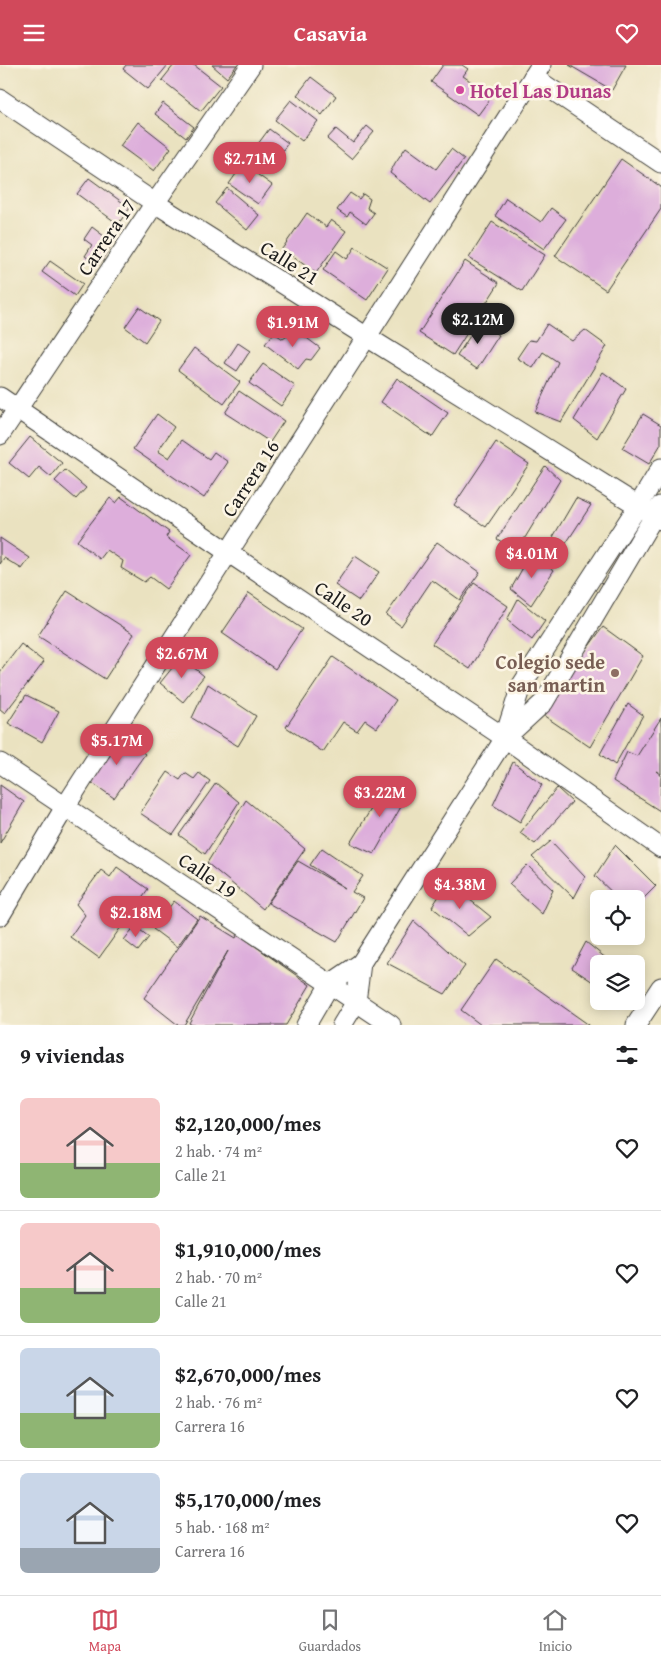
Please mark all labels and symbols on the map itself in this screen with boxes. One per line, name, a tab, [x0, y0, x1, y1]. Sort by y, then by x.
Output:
place label: Hotel Las Dunas	[470, 76, 611, 105]
marker: Hotel Las Dunas	[454, 84, 466, 96]
pin: $2.71M	[209, 141, 291, 184]
street label: Carrera 17	[70, 193, 142, 281]
street label: Calle 21	[255, 233, 325, 291]
pin: $2.12M	[437, 303, 519, 345]
pin: $1.91M	[252, 305, 334, 348]
street label: Carrera 16	[214, 434, 286, 522]
pin: $4.01M	[491, 537, 573, 579]
street label: Calle 20	[309, 573, 379, 633]
pin: $2.67M	[141, 637, 223, 679]
place label: Colegio sede san martin	[496, 647, 605, 699]
marker: Colegio sede san martin	[609, 667, 621, 679]
pin: $5.17M	[76, 723, 158, 766]
pin: $3.22M	[339, 775, 421, 818]
street label: Calle 19	[173, 845, 243, 905]
pin: $4.38M	[419, 867, 501, 910]
pin: $2.18M	[95, 895, 177, 938]

